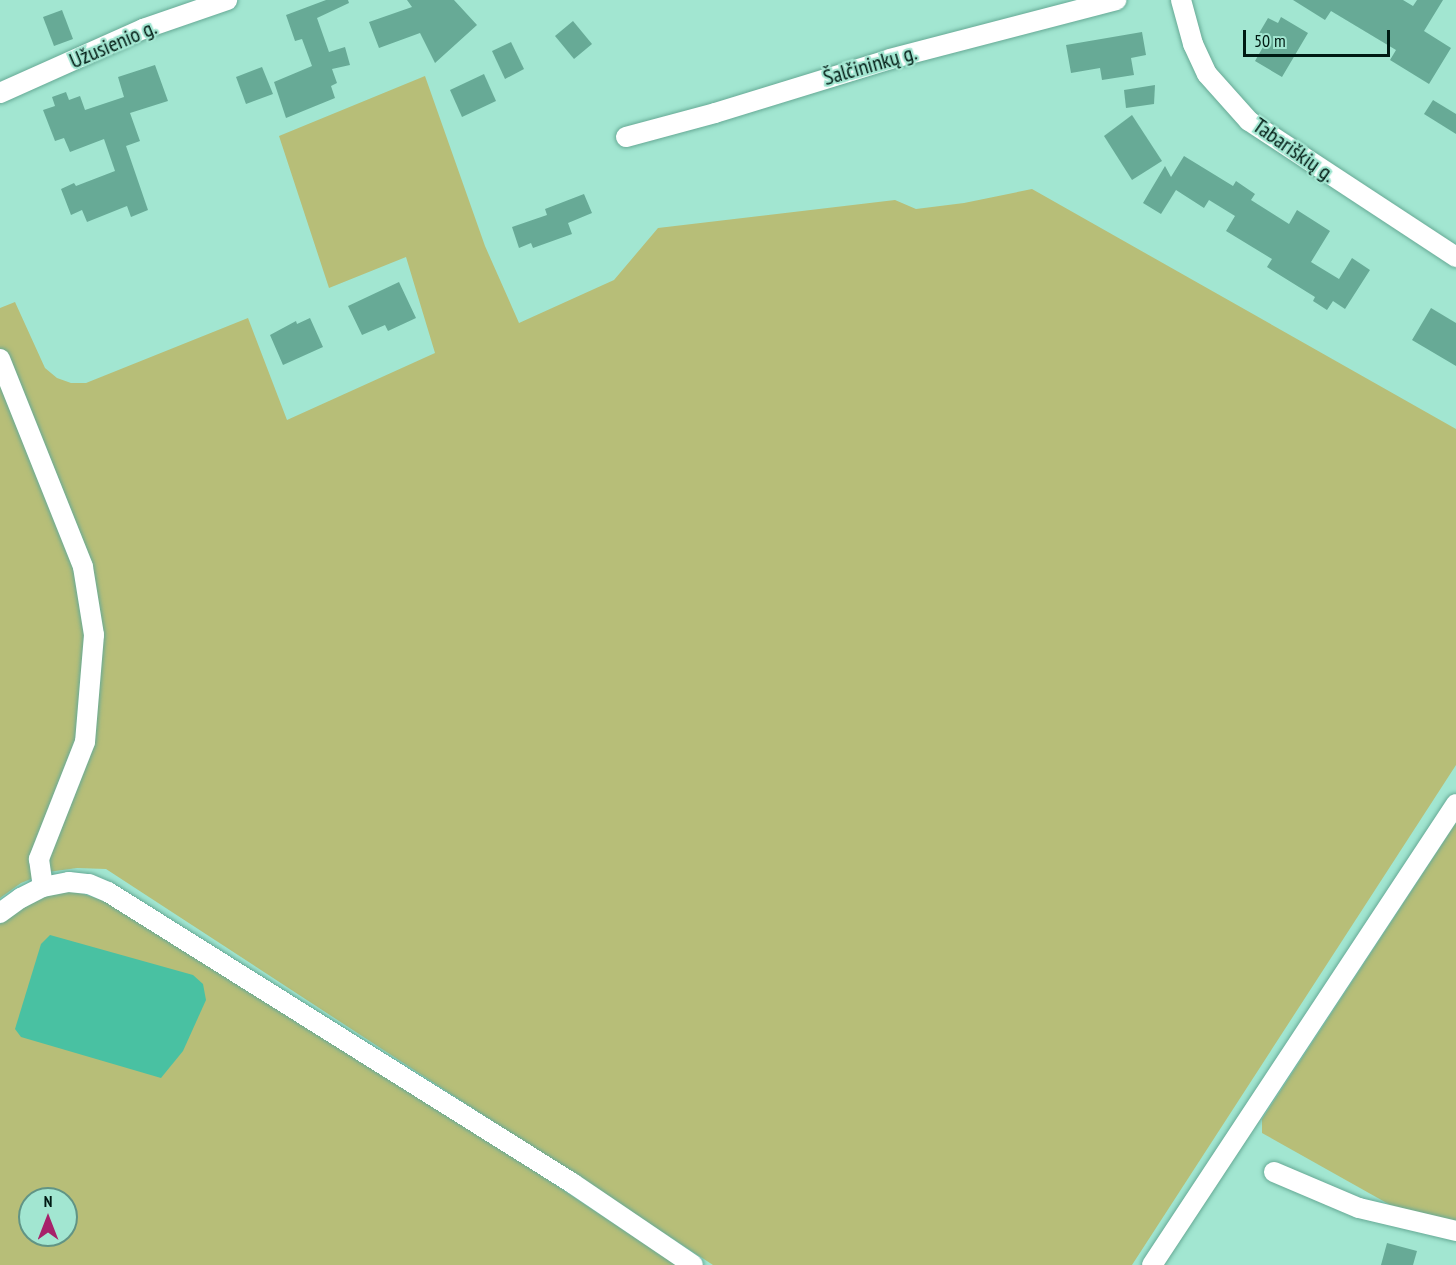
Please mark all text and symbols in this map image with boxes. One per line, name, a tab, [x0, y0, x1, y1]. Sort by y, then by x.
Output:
street label: Užusienio g.	[65, 14, 161, 74]
scale bar	[1246, 18, 1393, 56]
text: 50 m	[1254, 29, 1286, 52]
street label: Šalčininkų g.	[820, 39, 920, 91]
street label: Tabariškių g.	[1248, 112, 1340, 188]
north arrow	[18, 1187, 78, 1247]
text: N	[44, 1191, 52, 1211]

